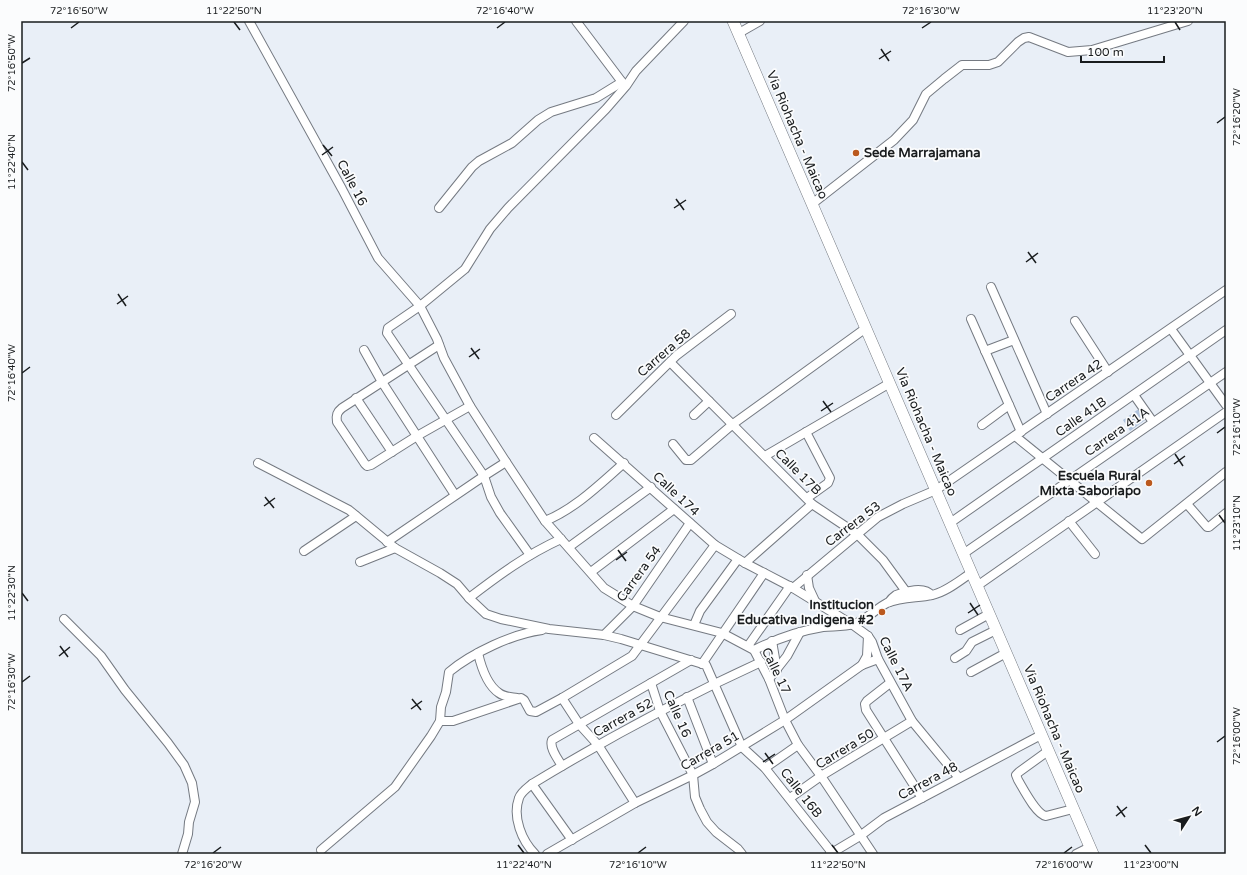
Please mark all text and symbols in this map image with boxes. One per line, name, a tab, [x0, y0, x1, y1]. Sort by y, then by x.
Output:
text: 72°16'50"W	[50, 5, 108, 17]
text: 11°22'50"N	[206, 5, 262, 17]
text: 72°16'40"W	[476, 5, 534, 17]
text: 72°16'30"W	[902, 5, 960, 17]
text: 11°23'20"N	[1147, 5, 1203, 17]
text: 72°16'50"W	[6, 34, 18, 92]
scale bar	[1081, 38, 1164, 64]
text: 100 m	[1087, 45, 1124, 59]
street label: Vía Riohacha - Maicao	[763, 68, 831, 202]
text: 72°16'20"W	[1231, 88, 1243, 146]
text: 11°22'40"N	[6, 134, 18, 190]
place label: Sede Marrajamana	[864, 145, 981, 161]
marker: Sede Marrajamana	[851, 148, 861, 158]
street label: Calle 16	[333, 157, 371, 209]
street label: Carrera 58	[634, 325, 694, 381]
text: 72°16'40"W	[6, 344, 18, 402]
street label: Carrera 42	[1042, 356, 1106, 406]
street label: Vía Riohacha - Maicao	[892, 365, 960, 499]
street label: Calle 41B	[1052, 394, 1110, 440]
text: 72°16'10"W	[1231, 398, 1243, 456]
street label: Carrera 41A	[1082, 404, 1153, 460]
street label: Calle 17B	[772, 446, 824, 498]
street label: Calle 174	[649, 468, 703, 520]
place label: Escuela Rural Mixta Saboriapo	[1040, 468, 1141, 499]
marker: Escuela Rural Mixta Saboriapo	[1144, 478, 1154, 488]
text: 11°23'10"N	[1231, 495, 1243, 551]
street label: Carrera 53	[822, 498, 884, 550]
street label: Carrera 54	[613, 543, 665, 605]
text: 11°22'30"N	[6, 565, 18, 621]
place label: Institucion Educativa Indigena #2	[737, 597, 874, 628]
marker: Institucion Educativa Indigena #2	[877, 607, 887, 617]
street label: Calle 17A	[875, 634, 917, 694]
street label: Calle 17	[758, 645, 794, 697]
text: 72°16'30"W	[6, 653, 18, 711]
street label: Vía Riohacha - Maicao	[1020, 662, 1088, 796]
street label: Calle 16	[660, 688, 694, 740]
street label: Carrera 52	[590, 695, 656, 741]
text: 72°16'00"W	[1231, 707, 1243, 765]
street label: Carrera 50	[813, 725, 877, 773]
street label: Carrera 51	[678, 728, 742, 774]
street label: Carrera 48	[895, 759, 961, 803]
street label: Calle 16B	[777, 765, 825, 821]
north arrow	[1169, 797, 1209, 837]
text: N	[1189, 804, 1205, 819]
text: 72°16'20"W	[184, 859, 242, 871]
text: 11°22'40"N	[496, 859, 552, 871]
text: 72°16'10"W	[609, 859, 667, 871]
text: 11°22'50"N	[810, 859, 866, 871]
text: 72°16'00"W	[1035, 859, 1093, 871]
text: 11°23'00"N	[1123, 859, 1179, 871]

